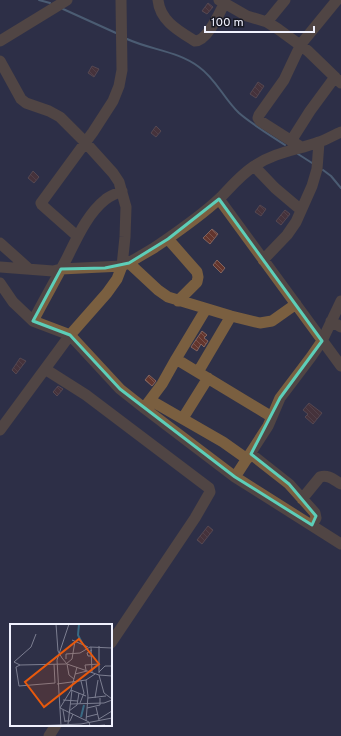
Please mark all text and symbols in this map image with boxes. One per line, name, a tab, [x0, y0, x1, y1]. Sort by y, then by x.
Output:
scale bar	[205, 8, 314, 34]
text: 100 m	[211, 15, 244, 31]
inset map	[10, 624, 112, 726]

